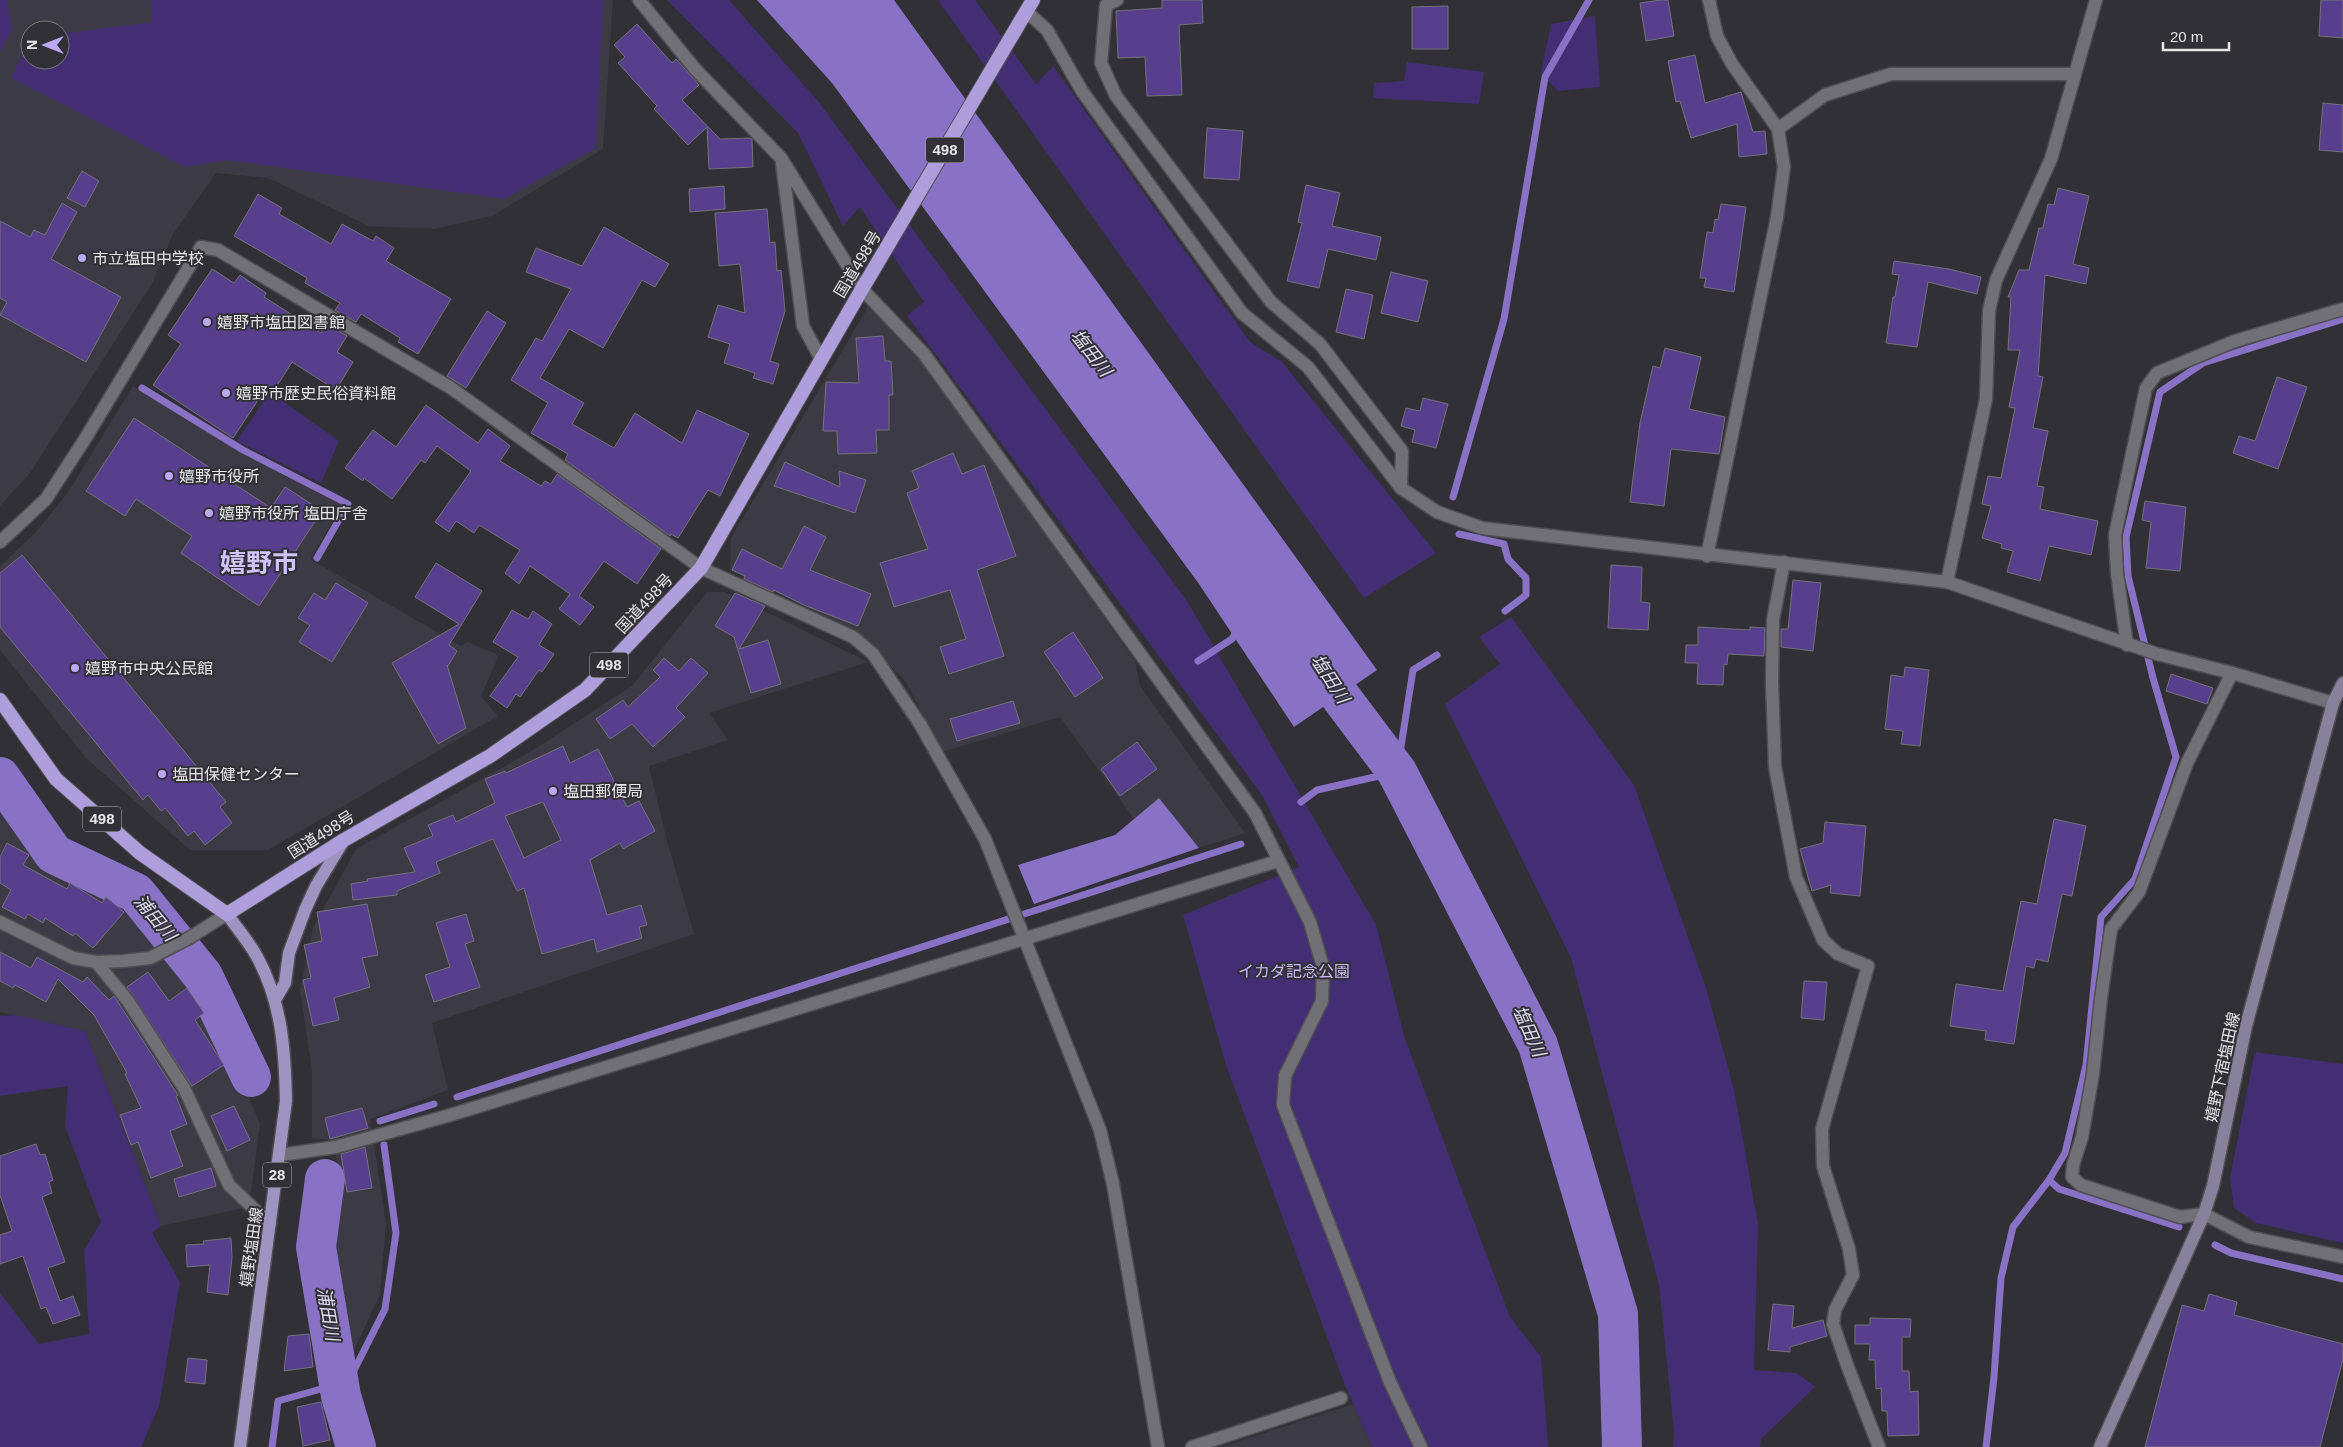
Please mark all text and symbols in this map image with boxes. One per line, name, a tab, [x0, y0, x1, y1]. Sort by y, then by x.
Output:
north arrow	[20, 20, 70, 70]
scale bar	[2163, 20, 2229, 52]
text: 20 m	[2170, 28, 2203, 45]
text: N	[24, 40, 40, 50]
road number: 498	[926, 138, 964, 162]
street label: 国道498号	[831, 228, 884, 301]
place label: 市立塩田中学校	[92, 250, 204, 267]
marker: 市立塩田中学校	[76, 252, 88, 264]
place label: 嬉野市塩田図書館	[217, 314, 345, 331]
marker: 嬉野市塩田図書館	[201, 316, 213, 328]
water label: 塩田川	[1066, 326, 1117, 382]
place label: 嬉野市歴史民俗資料館	[236, 385, 396, 402]
marker: 嬉野市歴史民俗資料館	[220, 387, 232, 399]
place label: 嬉野市役所	[179, 468, 259, 485]
marker: 嬉野市役所	[163, 470, 175, 482]
place label: 嬉野市役所 塩田庁舎	[219, 505, 367, 522]
marker: 嬉野市役所 塩田庁舎	[203, 507, 215, 519]
district label: 嬉野市	[220, 548, 298, 578]
street label: 国道498号	[613, 570, 676, 636]
water label: 塩田川	[1307, 651, 1354, 709]
road number: 498	[590, 652, 628, 678]
place label: 嬉野市中央公民館	[85, 660, 213, 677]
marker: 嬉野市中央公民館	[69, 662, 81, 674]
place label: 塩田保健センター	[172, 766, 300, 783]
marker: 塩田保健センター	[156, 768, 168, 780]
place label: 塩田郵便局	[563, 783, 643, 800]
marker: 塩田郵便局	[547, 785, 559, 797]
road number: 498	[83, 806, 121, 832]
street label: 国道498号	[285, 807, 357, 861]
water label: 浦田川	[130, 891, 181, 947]
park label: イカダ記念公園	[1238, 963, 1350, 980]
water label: 塩田川	[1509, 1002, 1550, 1062]
street label: 嬉野下宿塩田線	[2203, 1011, 2242, 1124]
road number: 28	[263, 1162, 291, 1188]
street label: 嬉野塩田線	[238, 1206, 265, 1288]
water label: 浦田川	[313, 1286, 343, 1344]

